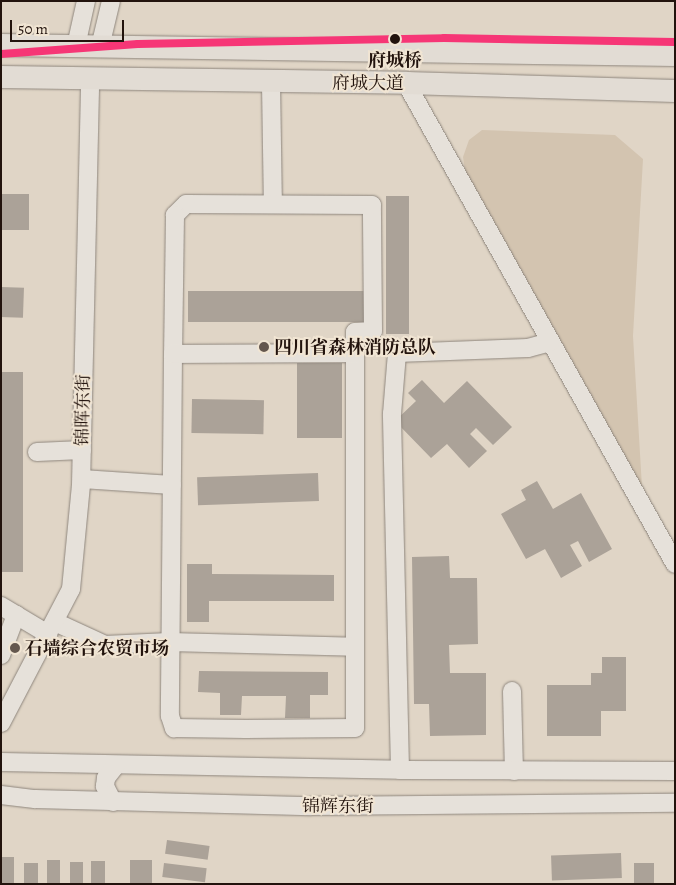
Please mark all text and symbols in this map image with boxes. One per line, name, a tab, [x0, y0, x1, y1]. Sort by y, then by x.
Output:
scale bar	[12, 10, 126, 42]
text: 50 m	[18, 19, 48, 39]
marker: 府城桥	[386, 30, 404, 48]
place label: 府城桥	[368, 49, 422, 71]
street label: 府城大道	[332, 72, 404, 94]
place label: 四川省森林消防总队	[274, 336, 436, 358]
marker: 四川省森林消防总队	[258, 341, 270, 353]
street label: 锦晖东街	[72, 374, 94, 446]
place label: 石墙综合农贸市场	[25, 637, 169, 659]
marker: 石墙综合农贸市场	[9, 642, 21, 654]
street label: 锦辉东街	[302, 795, 374, 817]

